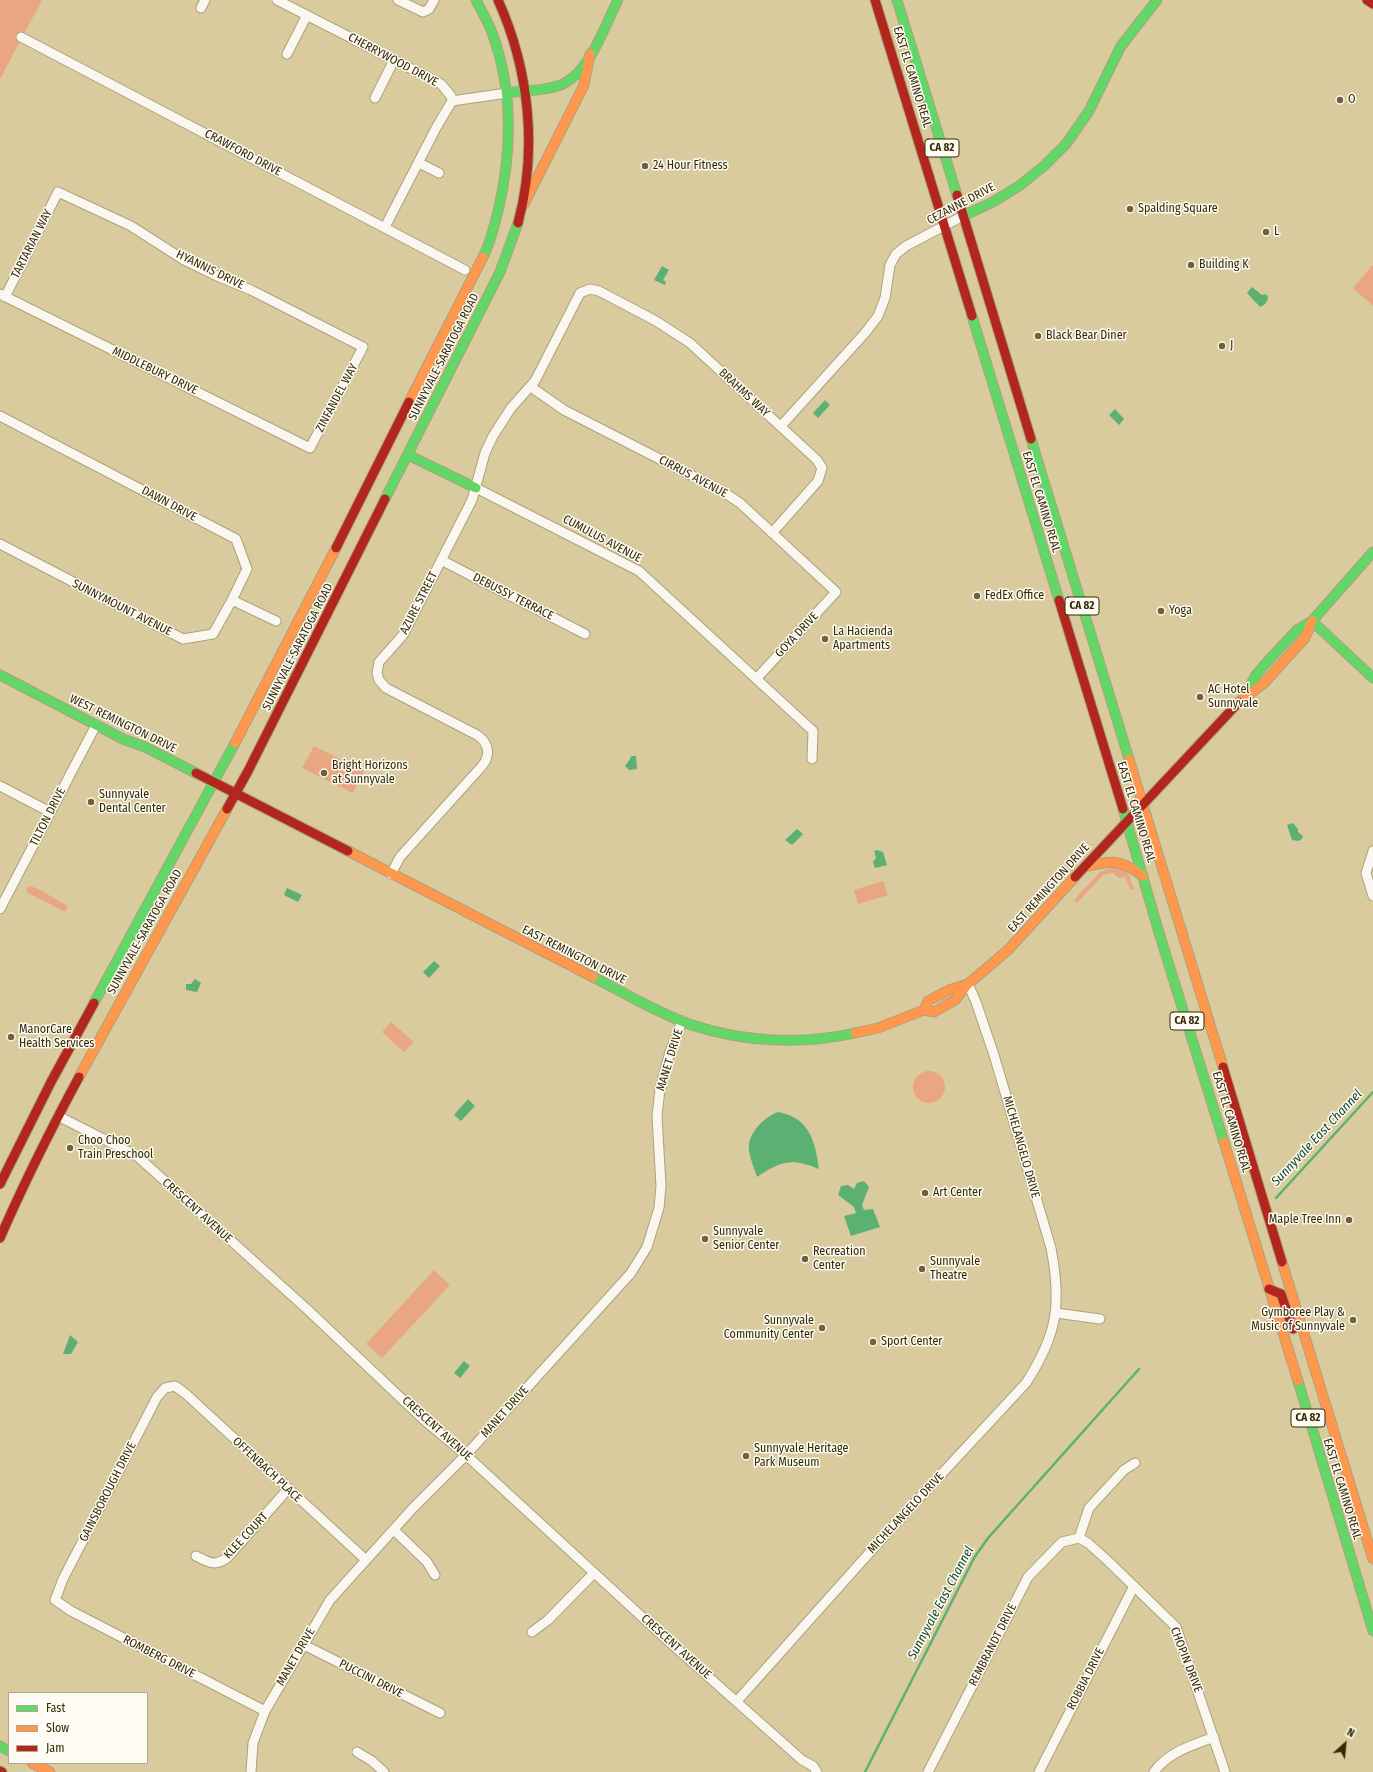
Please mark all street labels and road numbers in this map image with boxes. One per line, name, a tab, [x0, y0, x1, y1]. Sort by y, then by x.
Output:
street label: EAST EL CAMINO REAL	[890, 25, 934, 129]
street label: CHERRYWOOD DRIVE	[345, 30, 441, 90]
street label: CRAWFORD DRIVE	[202, 127, 284, 179]
road number: CA 82	[925, 139, 959, 157]
street label: CEZANNE DRIVE	[924, 180, 998, 228]
street label: TARTARIAN WAY	[8, 207, 56, 281]
street label: HYANNIS DRIVE	[174, 247, 246, 293]
street label: SUNNYVALE-SARATOGA ROAD	[406, 291, 482, 423]
street label: MIDDLEBURY DRIVE	[110, 344, 200, 398]
street label: ZINFANDEL WAY	[313, 361, 361, 435]
street label: BRAHMS WAY	[716, 366, 772, 420]
street label: EAST EL CAMINO REAL	[1019, 450, 1063, 554]
street label: CIRRUS AVENUE	[656, 453, 730, 501]
street label: DAWN DRIVE	[139, 483, 199, 525]
street label: CUMULUS AVENUE	[560, 512, 644, 566]
street label: AZURE STREET	[397, 569, 441, 637]
street label: DEBUSSY TERRACE	[470, 570, 556, 624]
street label: SUNNYMOUNT AVENUE	[70, 577, 174, 639]
street label: SUNNYVALE-SARATOGA ROAD	[260, 581, 336, 713]
road number: CA 82	[1065, 597, 1099, 615]
street label: GOYA DRIVE	[772, 609, 822, 661]
street label: WEST REMINGTON DRIVE	[67, 692, 179, 756]
street label: EAST EL CAMINO REAL	[1114, 760, 1158, 864]
street label: TILTON DRIVE	[27, 785, 69, 849]
street label: EAST REMINGTON DRIVE	[1005, 840, 1093, 936]
street label: SUNNYVALE-SARATOGA ROAD	[105, 867, 185, 997]
street label: EAST REMINGTON DRIVE	[520, 922, 628, 988]
road number: CA 82	[1170, 1012, 1204, 1030]
street label: MANET DRIVE	[654, 1027, 686, 1093]
street label: EAST EL CAMINO REAL	[1209, 1070, 1253, 1174]
street label: MICHELANGELO DRIVE	[1000, 1094, 1042, 1200]
street label: CRESCENT AVENUE	[159, 1176, 235, 1246]
street label: MANET DRIVE	[478, 1383, 532, 1441]
street label: CRESCENT AVENUE	[399, 1394, 475, 1464]
road number: CA 82	[1291, 1409, 1325, 1427]
street label: OFFENBACH PLACE	[229, 1434, 305, 1506]
street label: EAST EL CAMINO REAL	[1320, 1437, 1364, 1541]
street label: GAINSBOROUGH DRIVE	[77, 1440, 139, 1544]
street label: MICHELANGELO DRIVE	[865, 1469, 947, 1557]
street label: KLEE COURT	[221, 1510, 271, 1562]
street label: REMBRANDT DRIVE	[966, 1601, 1020, 1689]
street label: CRESCENT AVENUE	[638, 1612, 714, 1682]
street label: MANET DRIVE	[274, 1625, 318, 1689]
street label: CHOPIN DRIVE	[1167, 1625, 1205, 1695]
street label: ROMBERG DRIVE	[120, 1633, 198, 1681]
street label: ROBBIA DRIVE	[1064, 1646, 1108, 1712]
street label: PUCCINI DRIVE	[337, 1657, 405, 1701]

